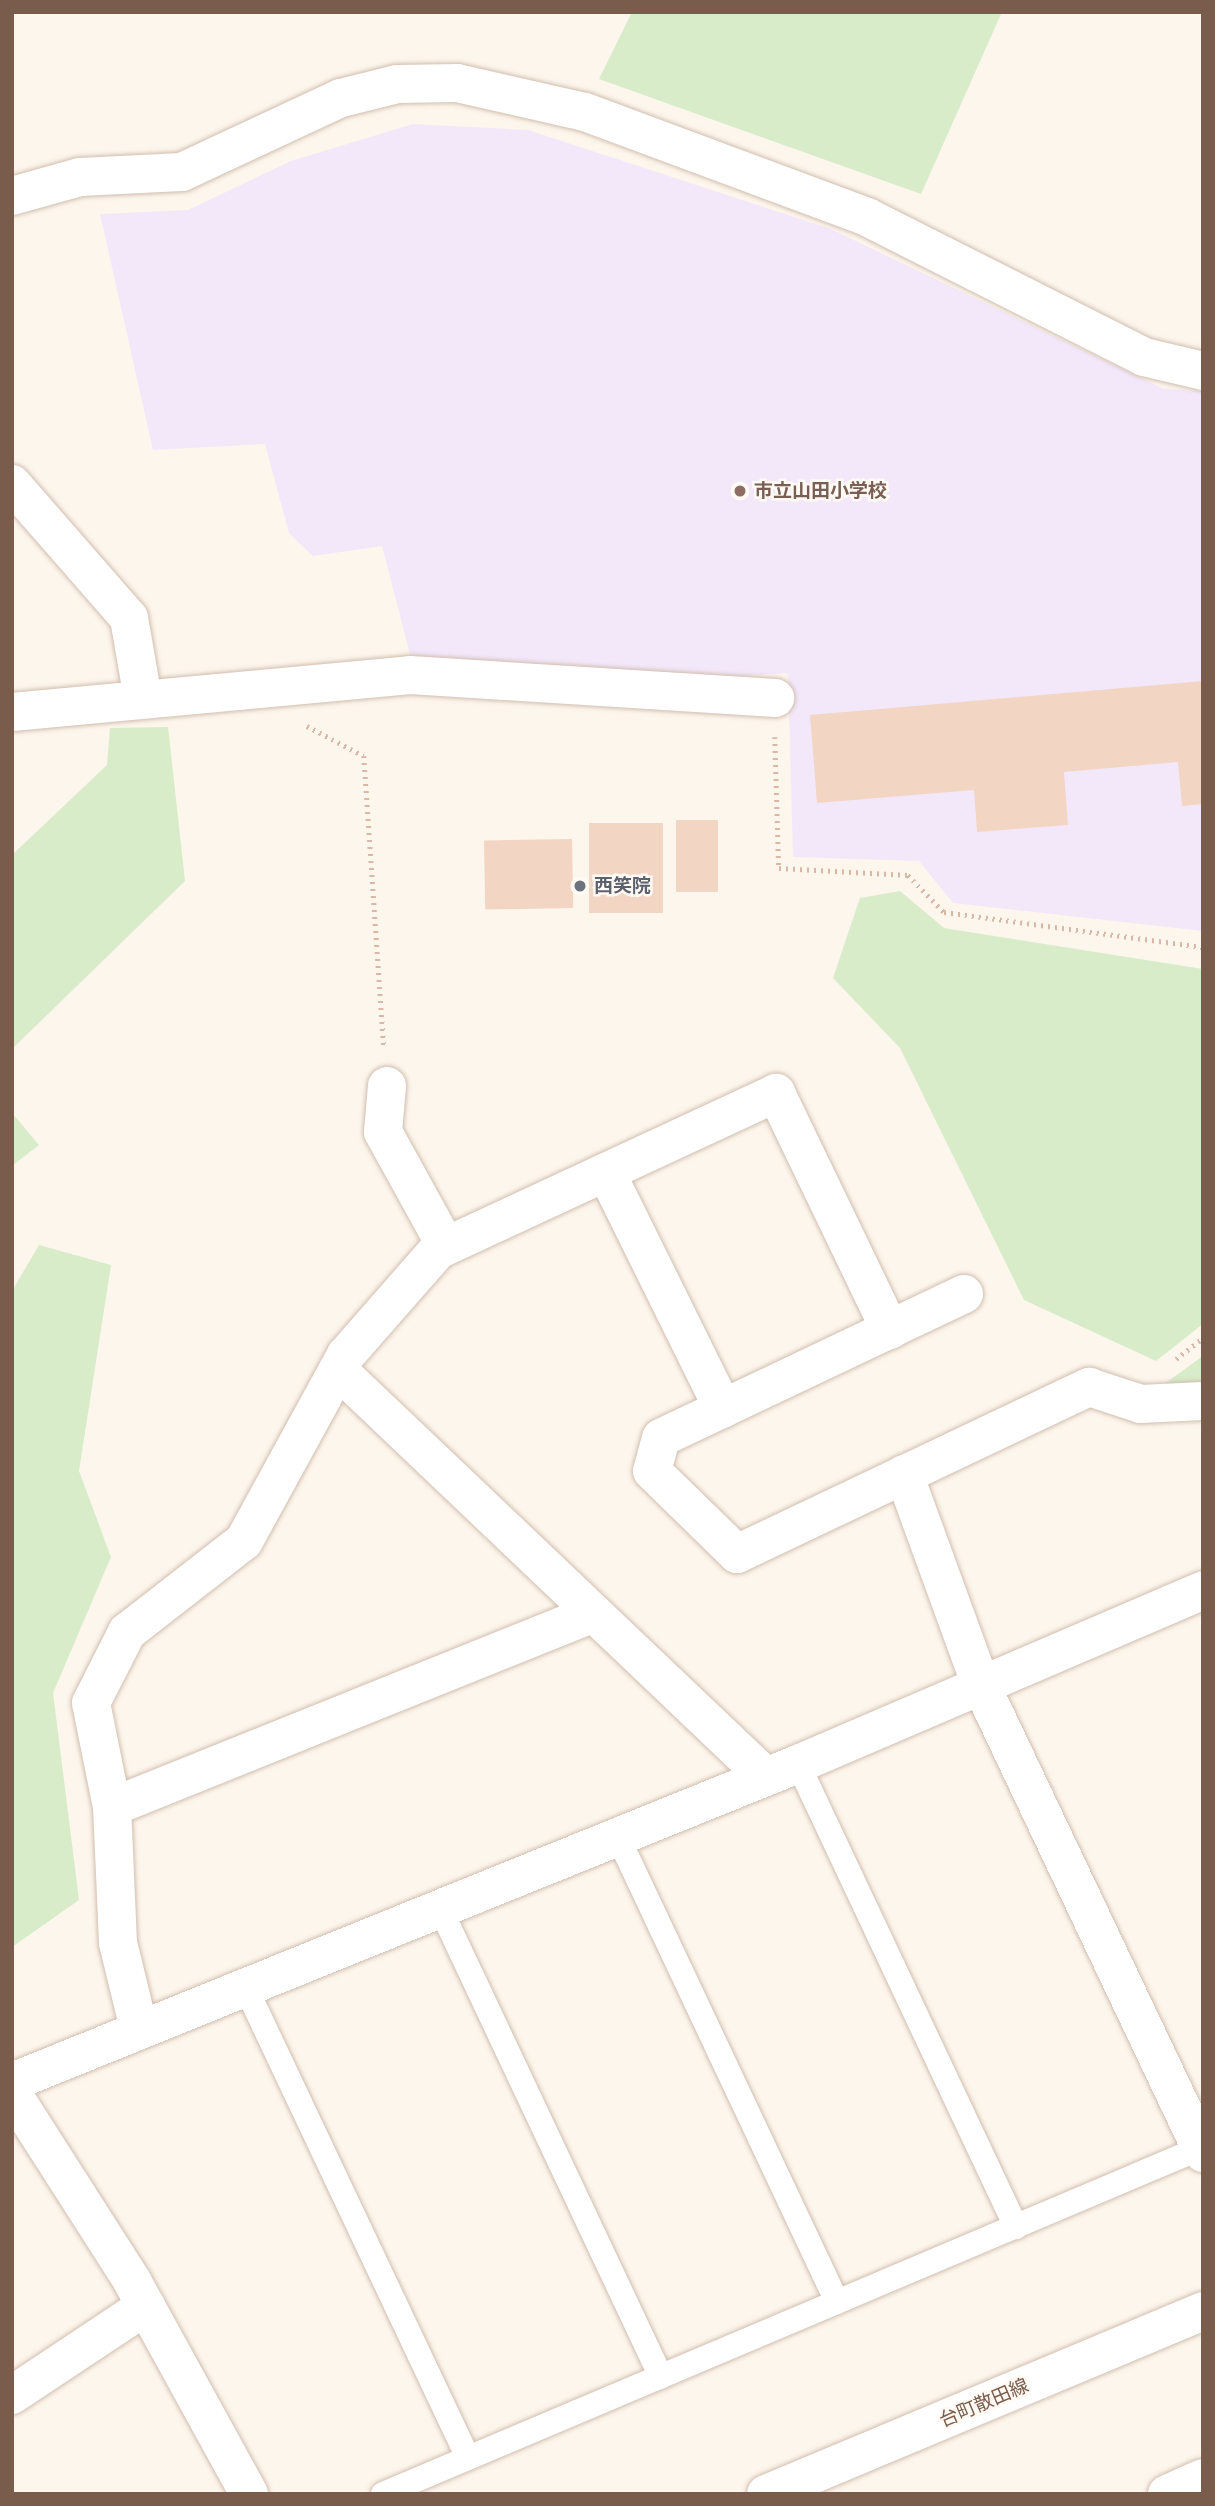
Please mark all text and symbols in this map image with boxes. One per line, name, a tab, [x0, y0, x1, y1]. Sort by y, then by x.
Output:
place label: 市立山田小学校	[754, 480, 887, 502]
marker: 市立山田小学校	[732, 483, 748, 499]
place label: 西笑院	[594, 875, 651, 897]
marker: 西笑院	[572, 878, 588, 894]
street label: 台町散田線	[936, 2374, 1032, 2432]

